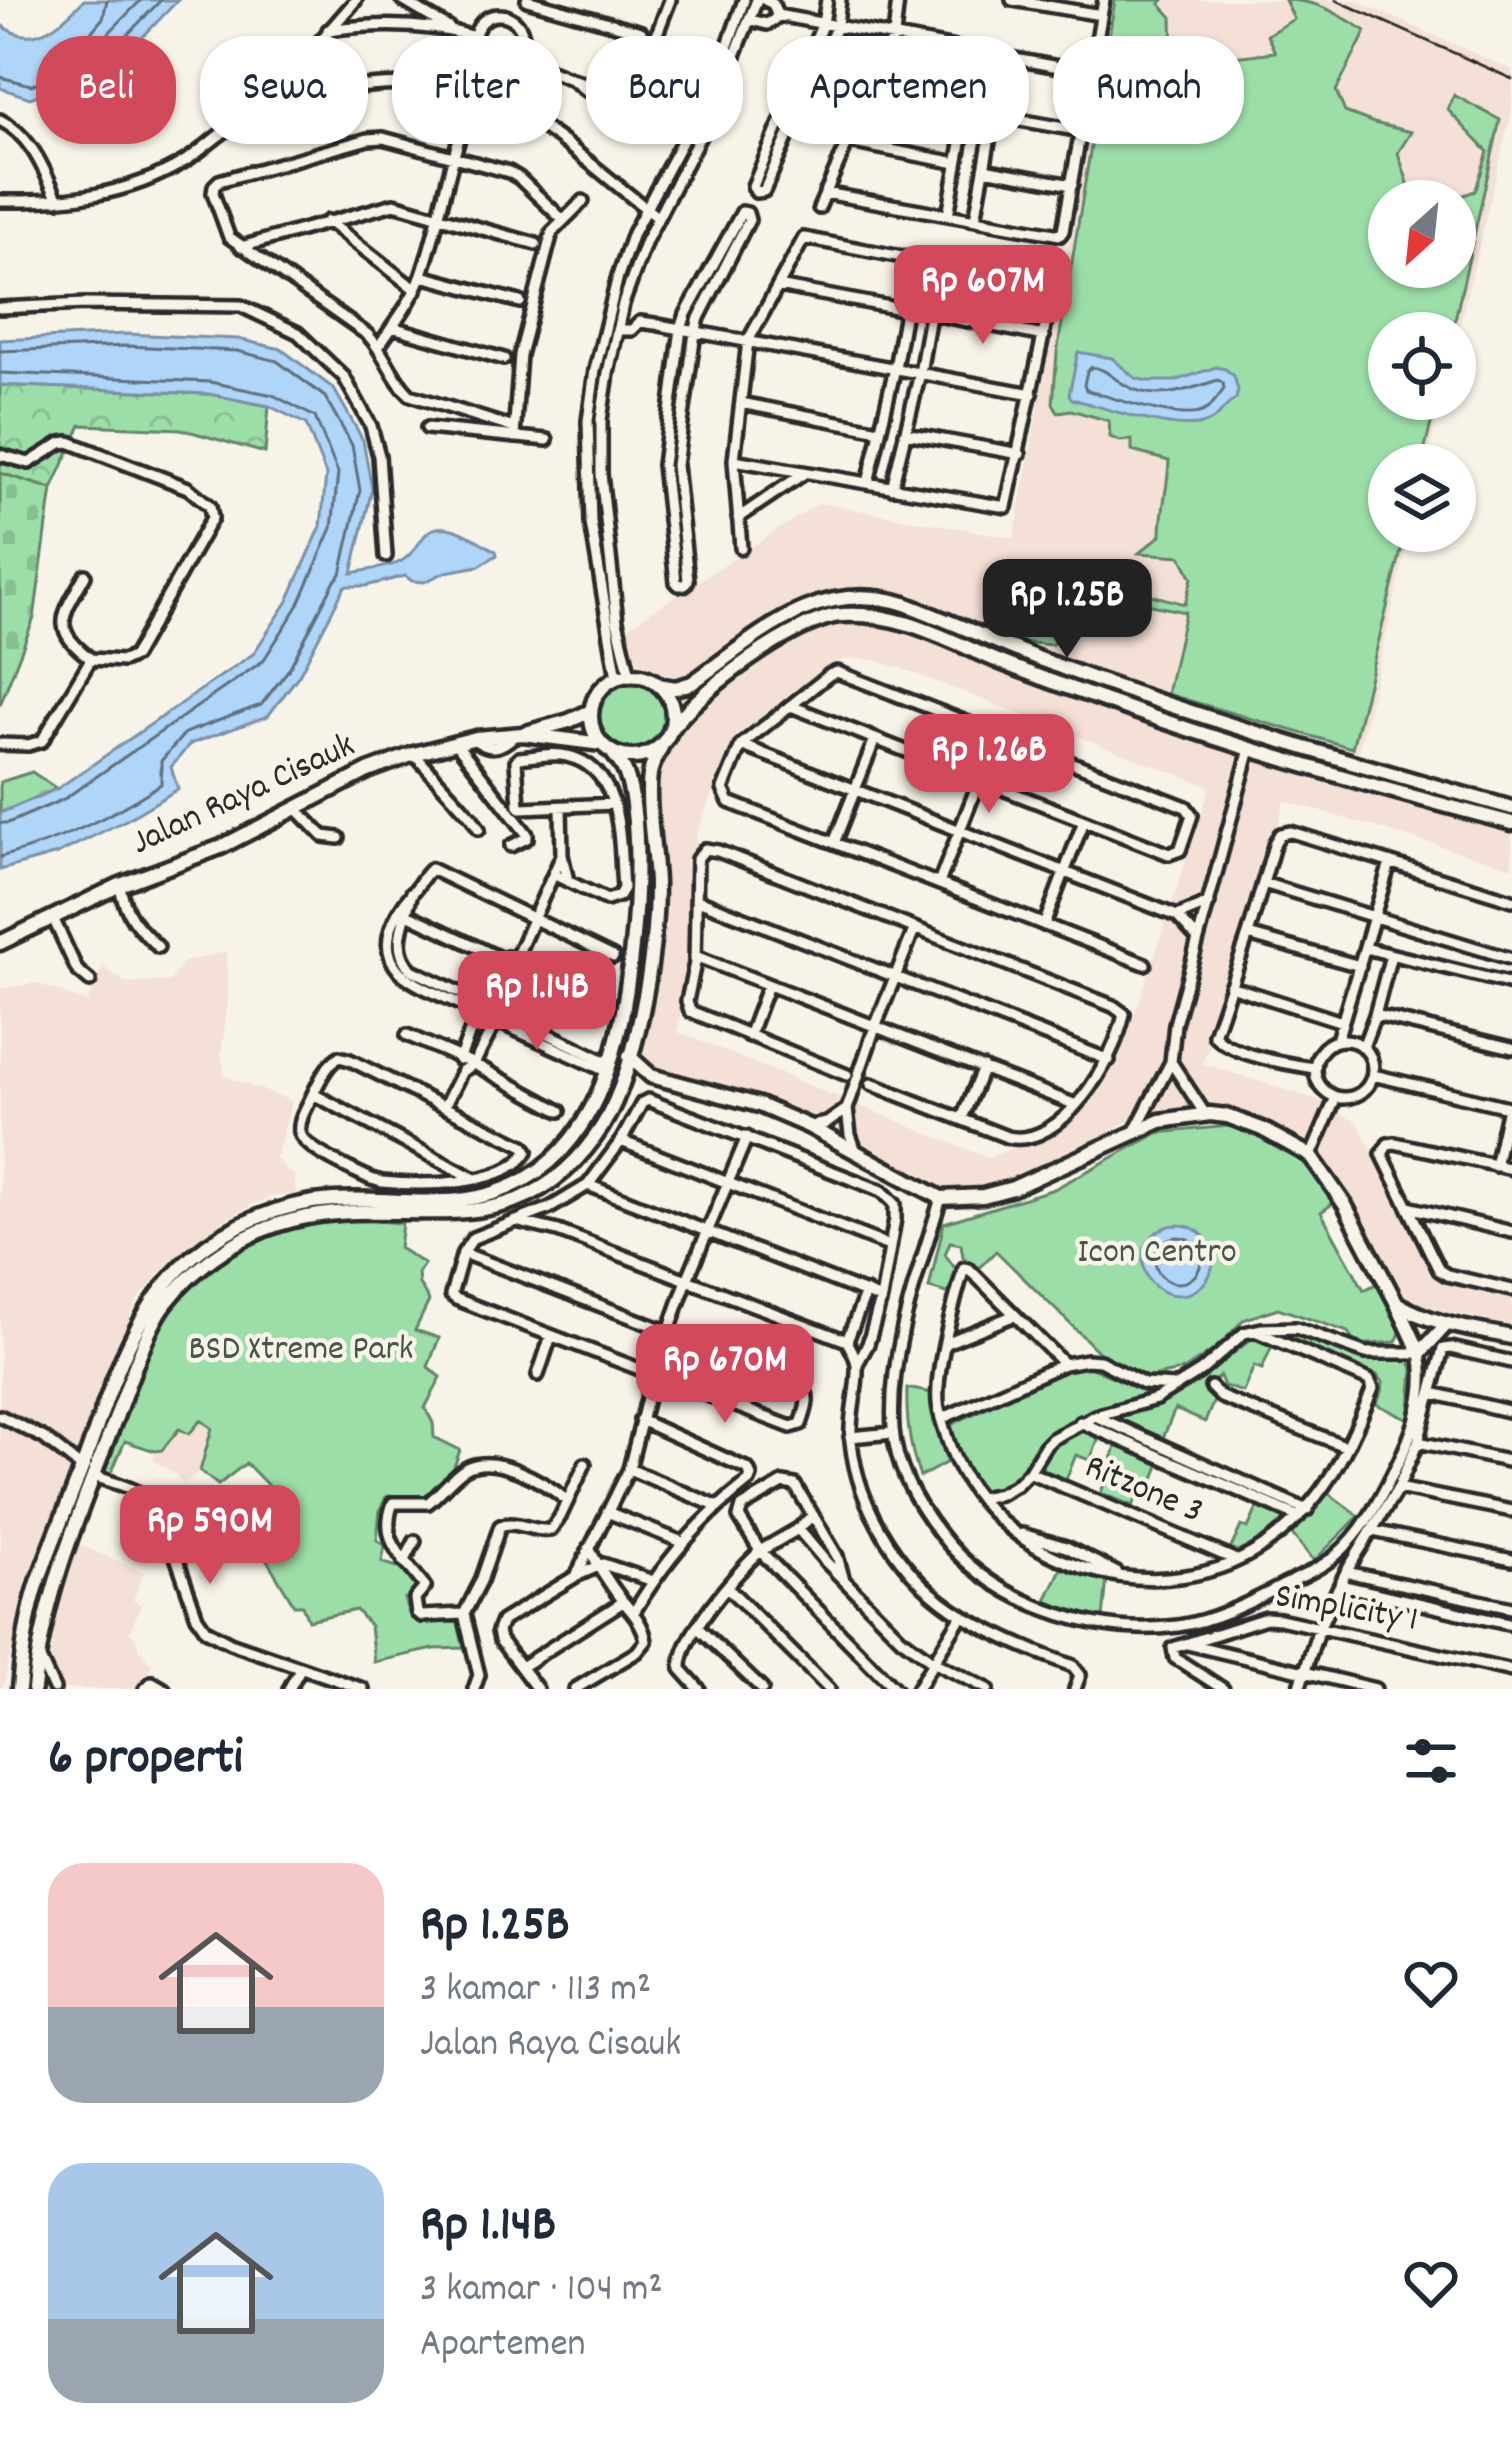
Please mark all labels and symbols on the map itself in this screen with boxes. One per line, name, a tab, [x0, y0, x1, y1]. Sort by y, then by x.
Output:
north arrow	[1368, 180, 1476, 288]
pin: Rp 607M	[872, 245, 1094, 347]
pin: Rp 1.25B	[943, 559, 1191, 661]
pin: Rp 1.26B	[865, 714, 1113, 816]
street label: Jalan Raya Cisauk	[124, 721, 364, 871]
pin: Rp 1.14B	[413, 951, 661, 1053]
park label: Icon Centro	[1077, 1228, 1237, 1280]
pin: Rp 670M	[614, 1324, 836, 1426]
park label: BSD Xtreme Park	[188, 1325, 414, 1377]
street label: Ritzone 3	[1076, 1443, 1210, 1539]
pin: Rp 590M	[99, 1485, 321, 1587]
street label: Simplicity 1	[1271, 1572, 1421, 1648]

